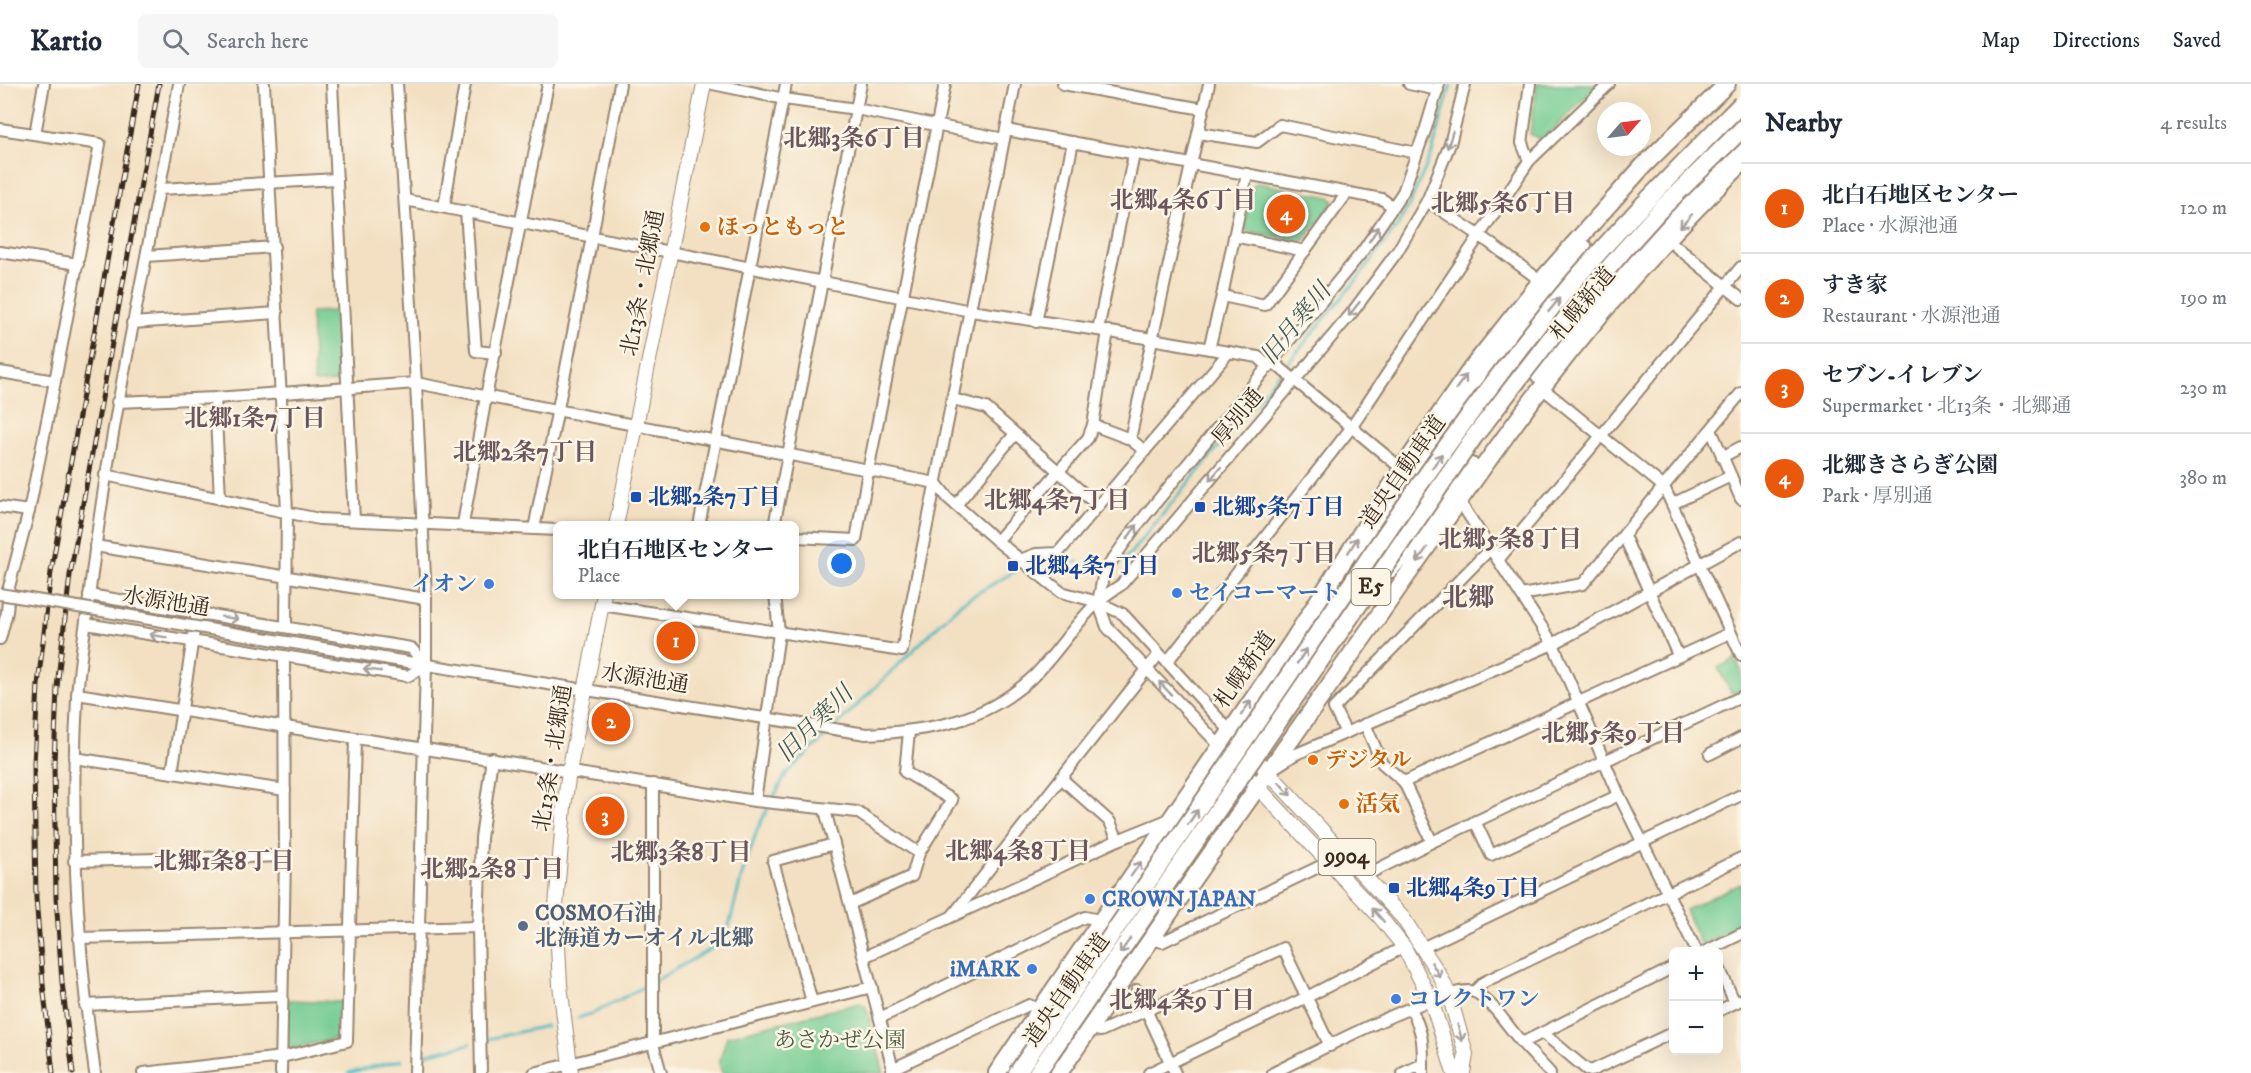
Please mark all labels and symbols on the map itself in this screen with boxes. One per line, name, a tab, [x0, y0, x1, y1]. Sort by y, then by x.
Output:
north arrow	[1597, 102, 1651, 156]
district label: 北郷3条6丁目	[783, 124, 925, 154]
one-way arrow	[1444, 131, 1455, 150]
district label: 北郷4条6丁目	[1110, 186, 1256, 216]
district label: 北郷5条6丁目	[1431, 189, 1575, 219]
pin: 4	[1266, 192, 1306, 236]
street label: 北13条・北郷通	[616, 208, 670, 358]
one-way arrow	[1679, 213, 1693, 228]
place label: ほっともっと	[717, 214, 849, 241]
marker: ほっともっと	[698, 220, 712, 234]
one-way arrow	[1369, 226, 1381, 243]
street label: 札幌新道	[1544, 262, 1622, 346]
water label: 旧月寒川	[1254, 275, 1340, 371]
one-way arrow	[1548, 297, 1561, 313]
one-way arrow	[1348, 300, 1361, 316]
one-way arrow	[1455, 375, 1467, 391]
street label: 厚別通	[1206, 383, 1270, 451]
district label: 北郷1条7丁目	[184, 404, 326, 434]
street label: 道央自動車道	[1354, 410, 1452, 534]
district label: 北郷2条7丁目	[453, 438, 597, 468]
one-way arrow	[1431, 453, 1443, 470]
one-way arrow	[1208, 466, 1222, 481]
place label: 北郷2条7丁目	[648, 484, 780, 511]
district label: 北郷4条7丁目	[984, 486, 1130, 516]
marker: 北郷2条7丁目	[629, 490, 643, 504]
place label: 北郷5条7丁目	[1212, 494, 1345, 521]
marker: 北郷5条7丁目	[1193, 500, 1207, 514]
one-way arrow	[1126, 524, 1138, 540]
district label: 北郷5条8丁目	[1438, 525, 1582, 555]
one-way arrow	[1348, 537, 1360, 554]
district label: 北郷5条7丁目	[1192, 539, 1336, 569]
one-way arrow	[1416, 546, 1428, 562]
your location	[827, 549, 856, 578]
place label: 北郷4条7丁目	[1025, 553, 1159, 580]
marker: 北郷4条7丁目	[1006, 559, 1020, 573]
road number: E5	[1352, 569, 1390, 605]
place label: イオン	[412, 571, 477, 598]
marker: イオン	[482, 577, 496, 591]
place label: セイコーマート	[1189, 580, 1341, 607]
street label: 水源池通	[120, 582, 212, 622]
district label: 北郷	[1442, 582, 1495, 615]
marker: セイコーマート	[1170, 586, 1184, 600]
one-way arrow	[220, 613, 239, 624]
pin: 1	[656, 618, 696, 664]
street label: 札幌新道	[1209, 626, 1281, 714]
one-way arrow	[149, 630, 169, 641]
one-way arrow	[1296, 648, 1308, 665]
street label: 水源池通	[599, 659, 691, 699]
one-way arrow	[362, 665, 382, 676]
water label: 旧月寒川	[770, 677, 862, 769]
one-way arrow	[1158, 681, 1172, 696]
street label: 北13条・北郷通	[528, 683, 578, 833]
pin: 2	[592, 700, 630, 744]
one-way arrow	[1240, 700, 1252, 716]
district label: 北郷5条9丁目	[1541, 719, 1685, 749]
place label: デジタル	[1325, 747, 1412, 774]
marker: デジタル	[1306, 753, 1320, 767]
one-way arrow	[1278, 781, 1292, 796]
place label: 活気	[1356, 791, 1400, 818]
pin: 3	[586, 794, 624, 838]
marker: 活気	[1337, 797, 1351, 811]
one-way arrow	[1187, 810, 1199, 826]
district label: 北郷4条8丁目	[945, 837, 1091, 867]
district label: 北郷3条8丁目	[611, 838, 751, 868]
road number: 9904	[1318, 839, 1376, 875]
district label: 北郷1条8丁目	[154, 847, 294, 877]
district label: 北郷2条8丁目	[420, 855, 564, 885]
one-way arrow	[1130, 861, 1142, 877]
place label: 北郷4条9丁目	[1406, 875, 1540, 902]
marker: 北郷4条9丁目	[1387, 881, 1401, 895]
place label: CROWN JAPAN	[1102, 886, 1256, 913]
marker: CROWN JAPAN	[1083, 892, 1097, 906]
place label: COSMO石油 北海道カーオイル北郷	[535, 900, 754, 952]
one-way arrow	[1371, 908, 1385, 923]
marker: COSMO石油 北海道カーオイル北郷	[516, 919, 530, 933]
street label: 道央自動車道	[1018, 928, 1116, 1052]
one-way arrow	[1119, 937, 1131, 953]
place label: iMARK	[950, 956, 1021, 983]
one-way arrow	[1430, 961, 1442, 978]
marker: iMARK	[1025, 962, 1039, 976]
district label: 北郷4条9丁目	[1109, 986, 1255, 1016]
place label: コレクトワン	[1408, 986, 1540, 1013]
marker: コレクトワン	[1389, 992, 1403, 1006]
one-way arrow	[1455, 1023, 1467, 1042]
park label: あさかぜ公園	[774, 1027, 906, 1054]

